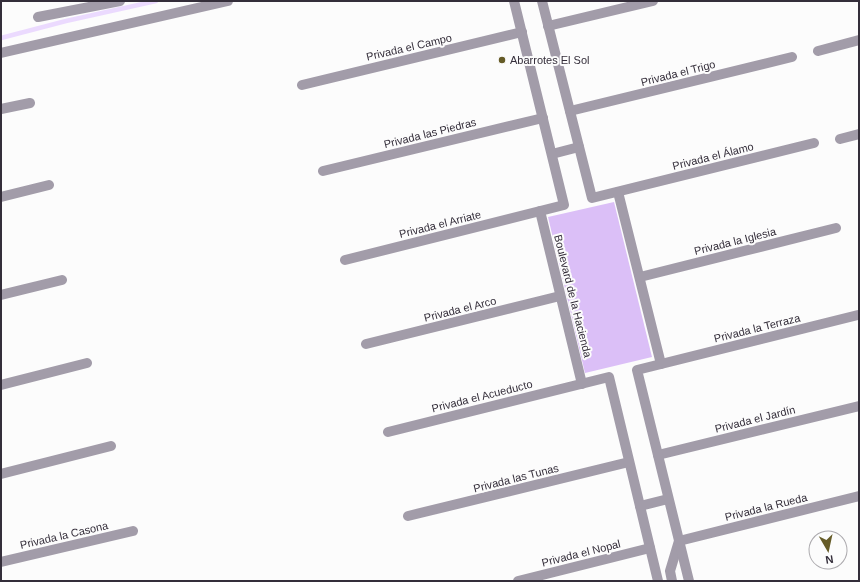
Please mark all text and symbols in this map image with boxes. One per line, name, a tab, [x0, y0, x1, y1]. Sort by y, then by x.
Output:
street label: Privada el Campo	[365, 31, 453, 63]
place label: Abarrotes El Sol	[510, 54, 589, 66]
marker: Abarrotes El Sol	[497, 55, 507, 65]
street label: Privada el Trigo	[639, 58, 717, 88]
street label: Privada las Piedras	[383, 116, 478, 150]
street label: Privada el Álamo	[671, 140, 755, 172]
street label: Privada el Arriate	[398, 208, 482, 240]
street label: Privada la Iglesia	[693, 225, 778, 257]
street label: Boulevard de la Hacienda	[552, 233, 594, 359]
street label: Privada el Arco	[423, 294, 497, 324]
street label: Privada la Terraza	[713, 311, 802, 345]
street label: Privada el Acueducto	[430, 378, 534, 414]
street label: Privada el Jardín	[714, 403, 796, 435]
street label: Privada las Tunas	[472, 461, 560, 494]
street label: Privada la Rueda	[724, 491, 809, 523]
street label: Privada la Casona	[19, 519, 110, 551]
north arrow	[808, 530, 848, 570]
street label: Privada el Nopal	[540, 537, 622, 569]
text: N	[825, 553, 834, 566]

